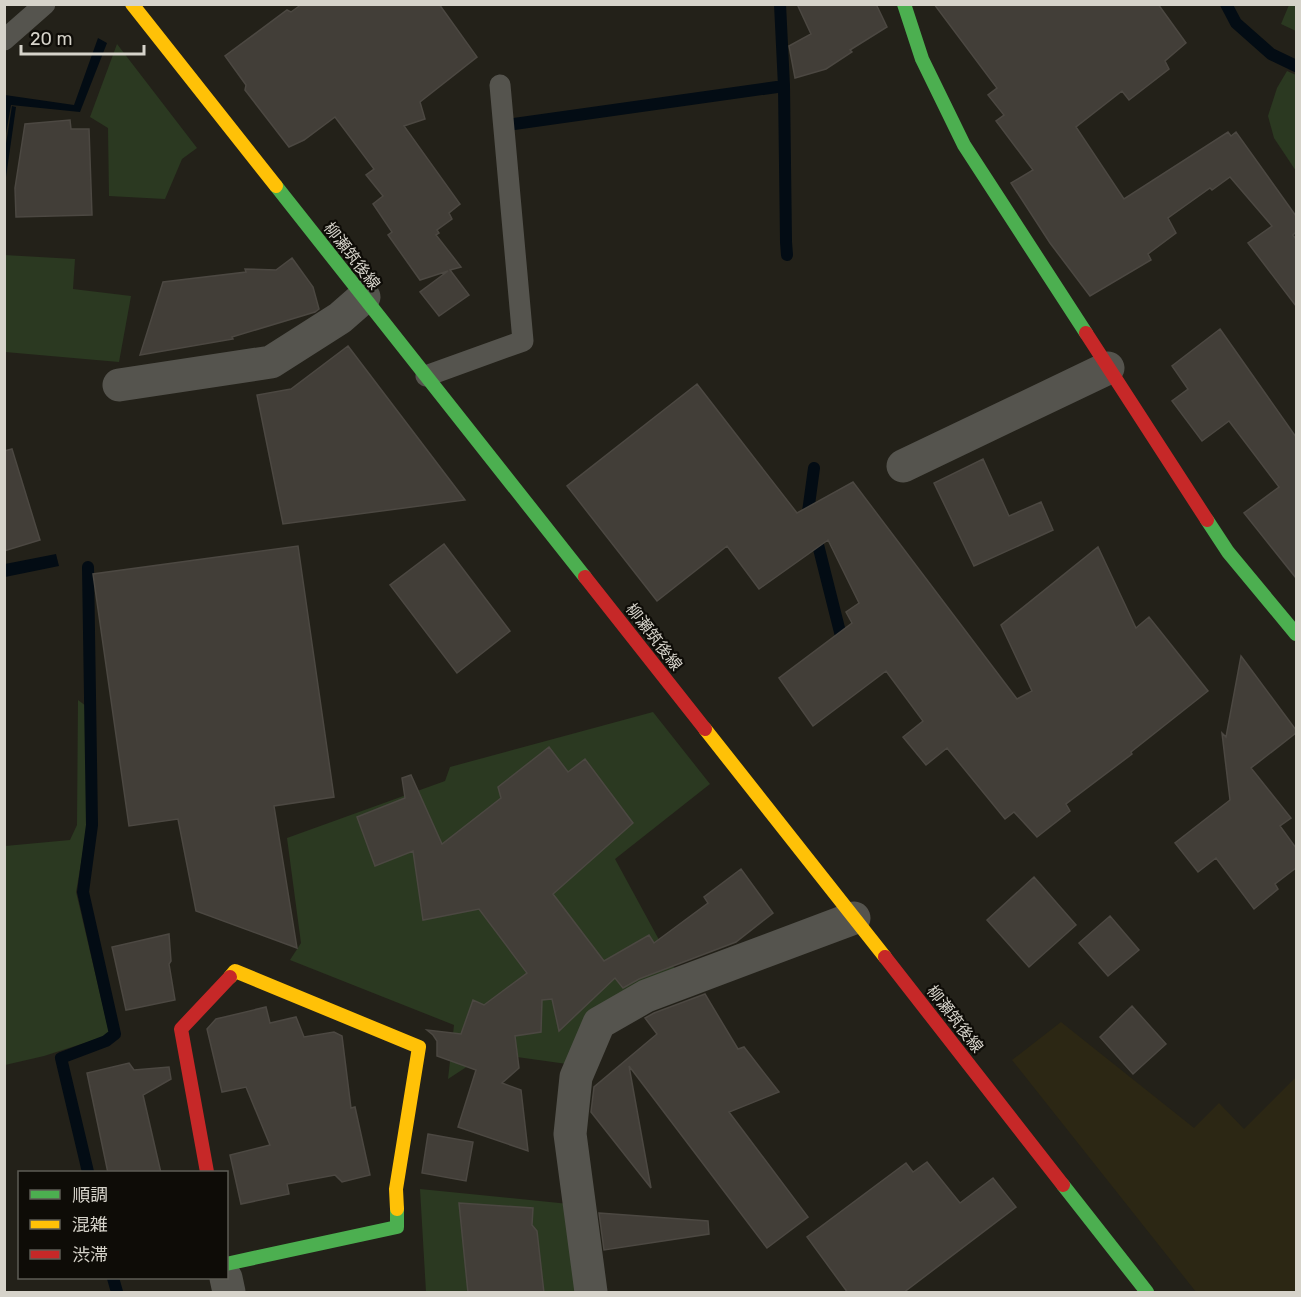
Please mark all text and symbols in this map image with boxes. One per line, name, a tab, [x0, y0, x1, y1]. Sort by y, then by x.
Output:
scale bar	[21, 18, 144, 56]
text: 20 m	[30, 28, 72, 50]
street label: 柳瀬筑後線	[320, 219, 384, 293]
street label: 柳瀬筑後線	[622, 600, 686, 674]
street label: 柳瀬筑後線	[923, 982, 987, 1056]
legend	[18, 1171, 228, 1279]
text: 順調	[72, 1184, 108, 1206]
text: 混雑	[72, 1214, 108, 1236]
text: 渋滞	[72, 1244, 108, 1266]

